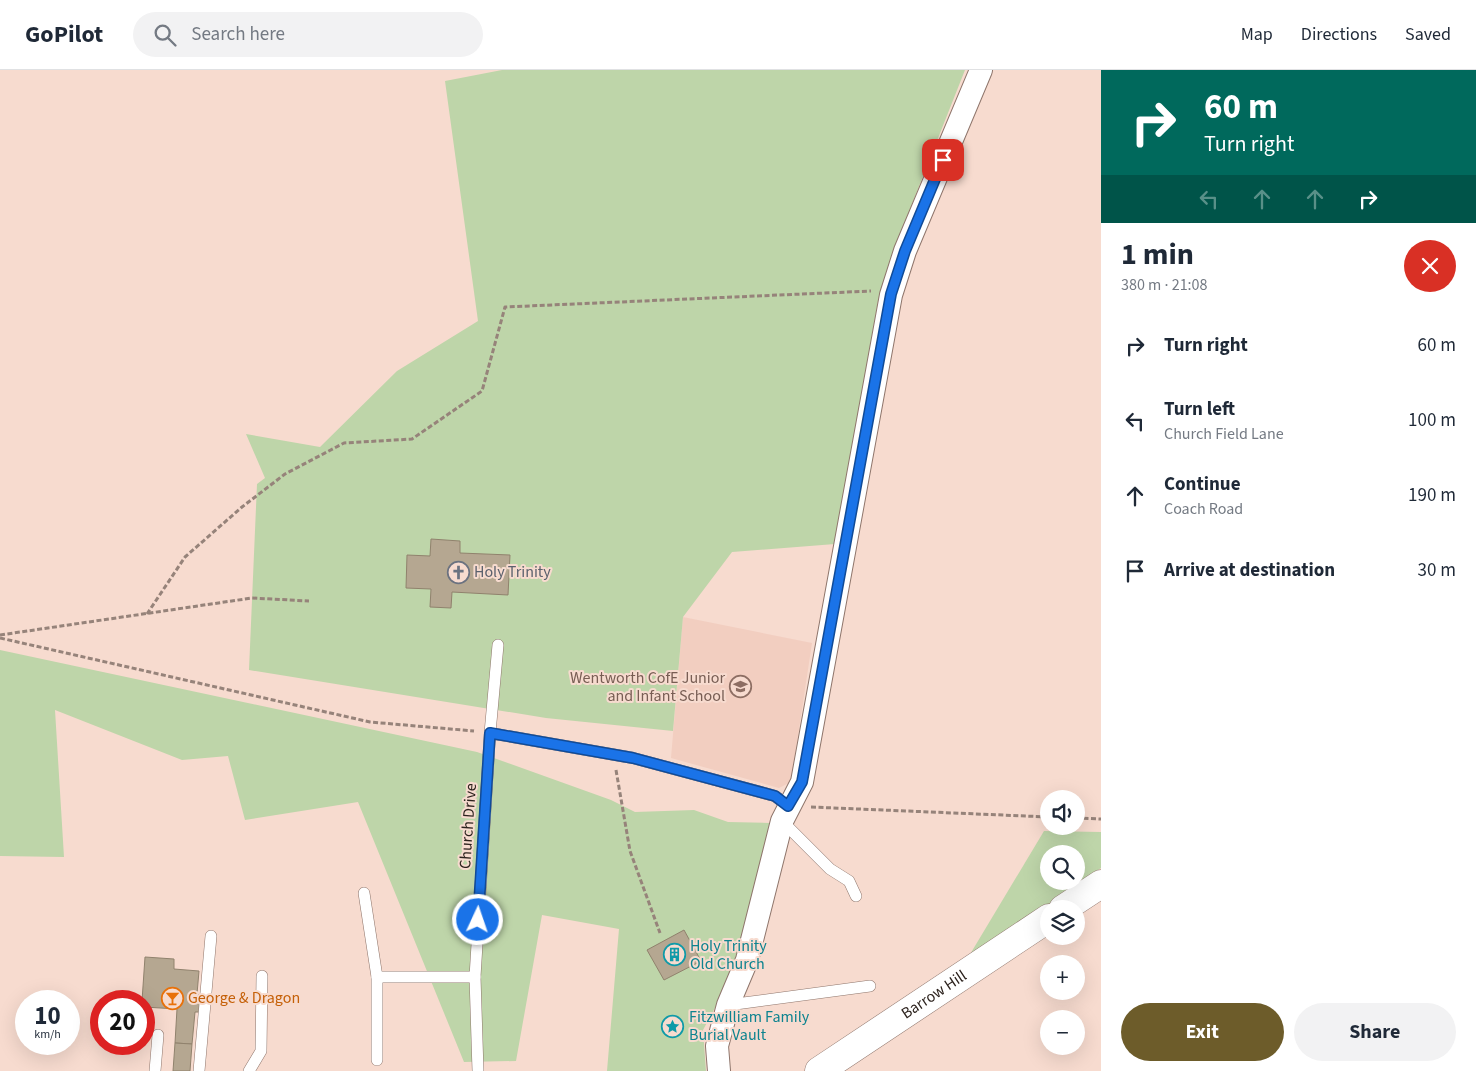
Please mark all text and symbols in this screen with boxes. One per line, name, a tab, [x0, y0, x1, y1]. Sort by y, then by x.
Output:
search box	[133, 12, 483, 57]
text: GoPilot	[25, 17, 103, 52]
icon: search	[151, 21, 179, 49]
text: Search here	[191, 21, 285, 48]
text: Map	[1241, 22, 1273, 47]
text: Directions	[1301, 22, 1377, 47]
text: Saved	[1405, 22, 1451, 47]
text: 60 m	[1204, 82, 1278, 132]
icon: right	[1121, 90, 1186, 155]
text: Turn right	[1204, 128, 1294, 160]
pin	[922, 139, 964, 181]
icon: arrive	[929, 146, 957, 174]
icon: left	[1195, 185, 1223, 213]
icon: ahead	[1248, 185, 1276, 213]
icon: ahead	[1301, 185, 1329, 213]
icon: right	[1354, 185, 1382, 213]
text: 1 min	[1121, 233, 1194, 276]
button: close	[1404, 240, 1456, 292]
text: 380 m · 21:08	[1121, 274, 1208, 296]
icon: right	[1121, 332, 1149, 360]
text: Turn right	[1164, 332, 1248, 359]
text: 60 m	[1418, 332, 1456, 359]
text: Turn left	[1164, 396, 1235, 423]
icon: left	[1121, 407, 1149, 435]
text: 100 m	[1408, 407, 1456, 434]
text: Church Field Lane	[1164, 423, 1284, 445]
text: Continue	[1164, 471, 1241, 498]
icon: ahead	[1121, 482, 1149, 510]
text: 190 m	[1408, 482, 1456, 509]
text: Coach Road	[1164, 498, 1243, 520]
icon: arrive	[1121, 557, 1149, 585]
text: Arrive at destination	[1164, 557, 1335, 584]
text: 30 m	[1418, 557, 1456, 584]
church icon: Holy Trinity	[446, 560, 470, 584]
place label: Holy Trinity	[474, 561, 551, 583]
place label: Wentworth CofE Junior and Infant School	[570, 667, 725, 707]
school or university icon: Wentworth CofE Junior and Infant School	[729, 675, 753, 699]
street label: Church Drive	[454, 782, 482, 870]
map controls	[1040, 790, 1085, 1055]
button: sound	[1040, 790, 1085, 835]
button: search	[1040, 845, 1085, 890]
position arrow	[451, 893, 503, 945]
button: layers	[1040, 900, 1085, 945]
place label: Holy Trinity Old Church	[690, 935, 767, 975]
building icon: Holy Trinity Old Church	[662, 943, 686, 967]
button: +	[1040, 955, 1085, 1000]
street label: Barrow Hill	[897, 965, 971, 1024]
bar icon: George & Dragon	[160, 986, 184, 1010]
place label: George & Dragon	[188, 987, 300, 1009]
speed limit sign: 20	[90, 990, 155, 1055]
text: 10	[34, 998, 61, 1034]
button: Exit	[1121, 1003, 1284, 1061]
button: Share	[1294, 1003, 1456, 1061]
place label: Fitzwilliam Family Burial Vault	[689, 1006, 810, 1046]
button: −	[1040, 1010, 1085, 1055]
place icon: Fitzwilliam Family Burial Vault	[661, 1014, 685, 1038]
text: km/h	[34, 1026, 61, 1043]

